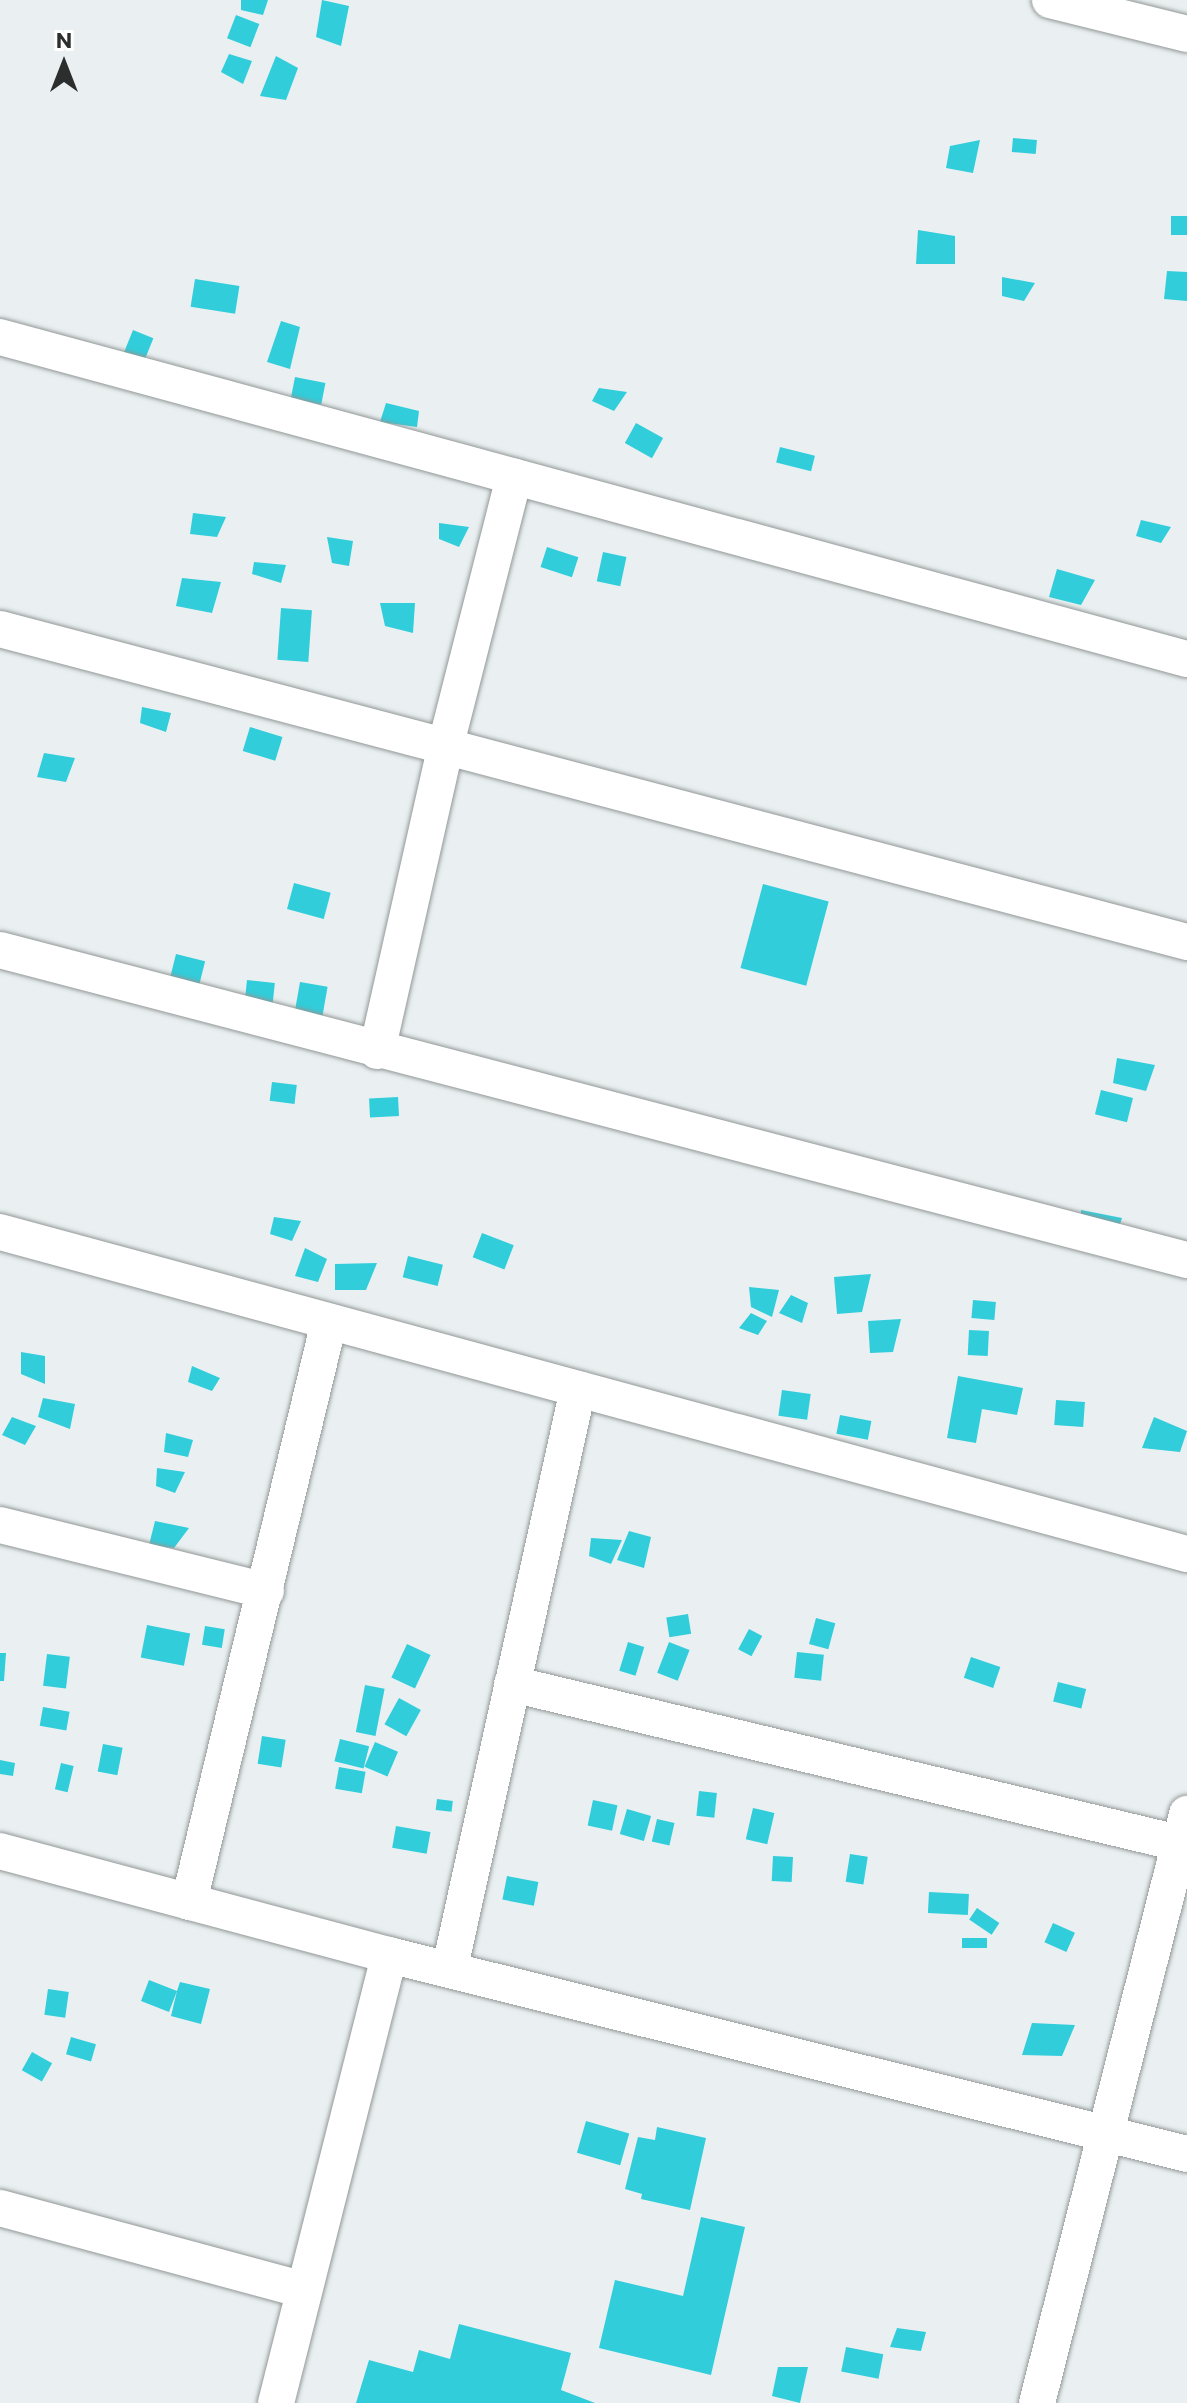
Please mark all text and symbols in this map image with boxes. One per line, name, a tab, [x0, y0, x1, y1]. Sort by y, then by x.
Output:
north arrow	[24, 24, 104, 104]
text: N	[56, 26, 72, 53]

